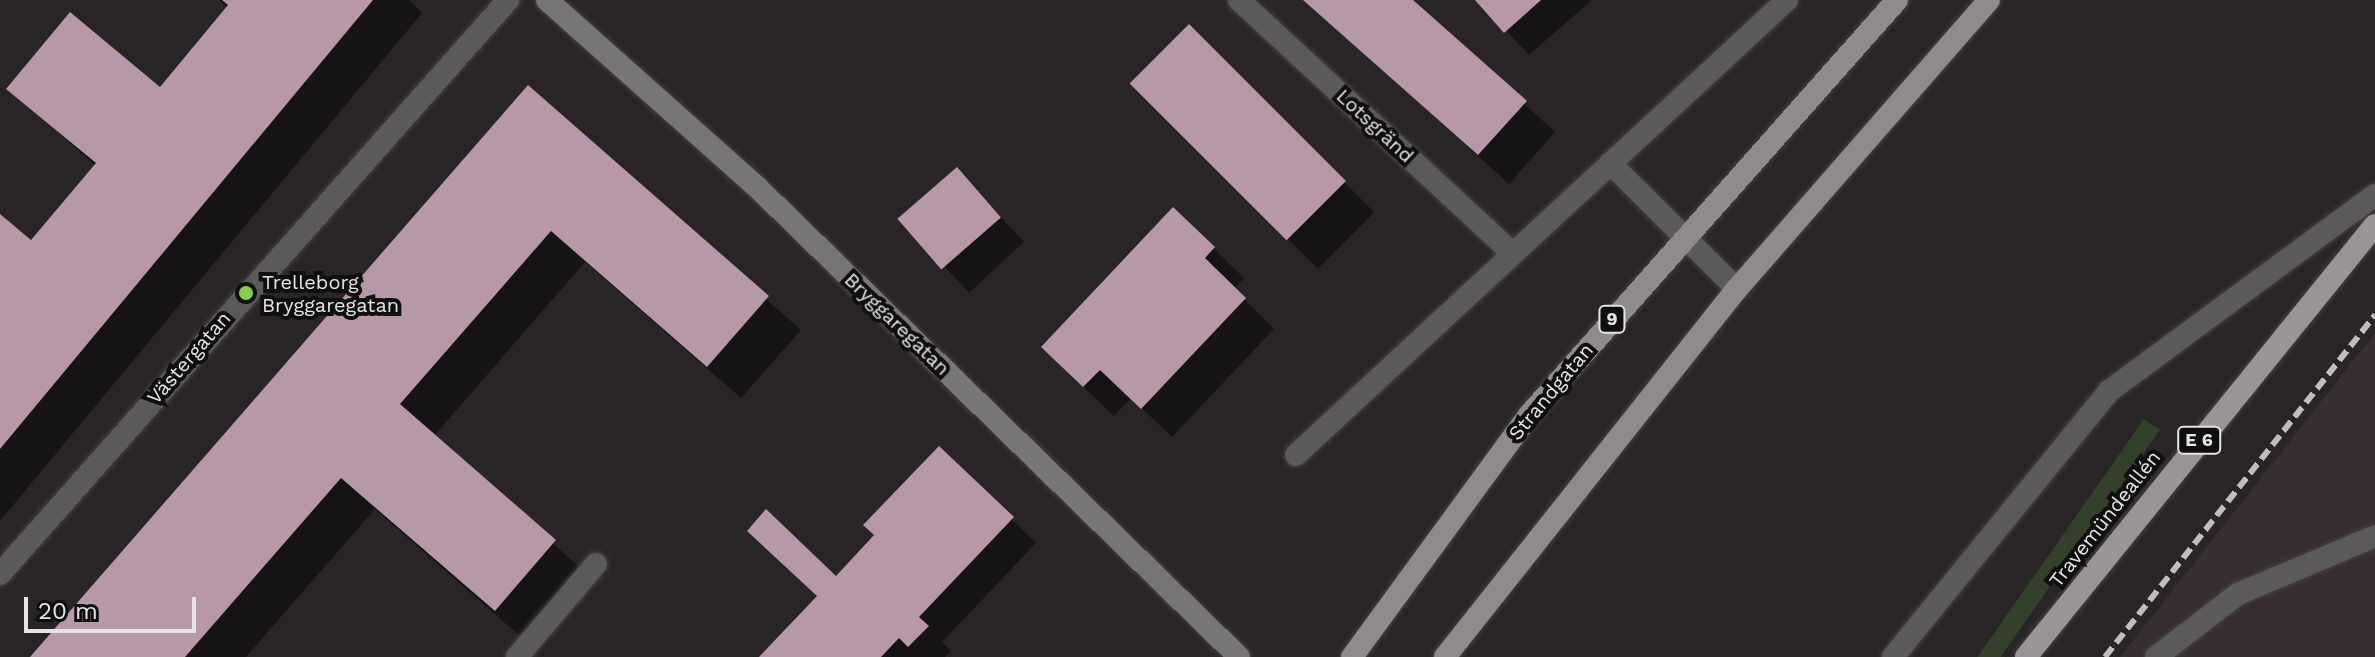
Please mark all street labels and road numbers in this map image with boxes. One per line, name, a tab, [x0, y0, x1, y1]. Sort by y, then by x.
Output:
street label: Lotsgränd	[1331, 84, 1419, 168]
street label: Bryggaregatan	[839, 268, 955, 380]
road number: 9	[1598, 305, 1626, 333]
street label: Västergatan	[142, 307, 236, 409]
street label: Strandgatan	[1504, 339, 1598, 445]
road number: E 6	[2177, 426, 2221, 454]
street label: Travemündeallén	[2044, 446, 2166, 592]

